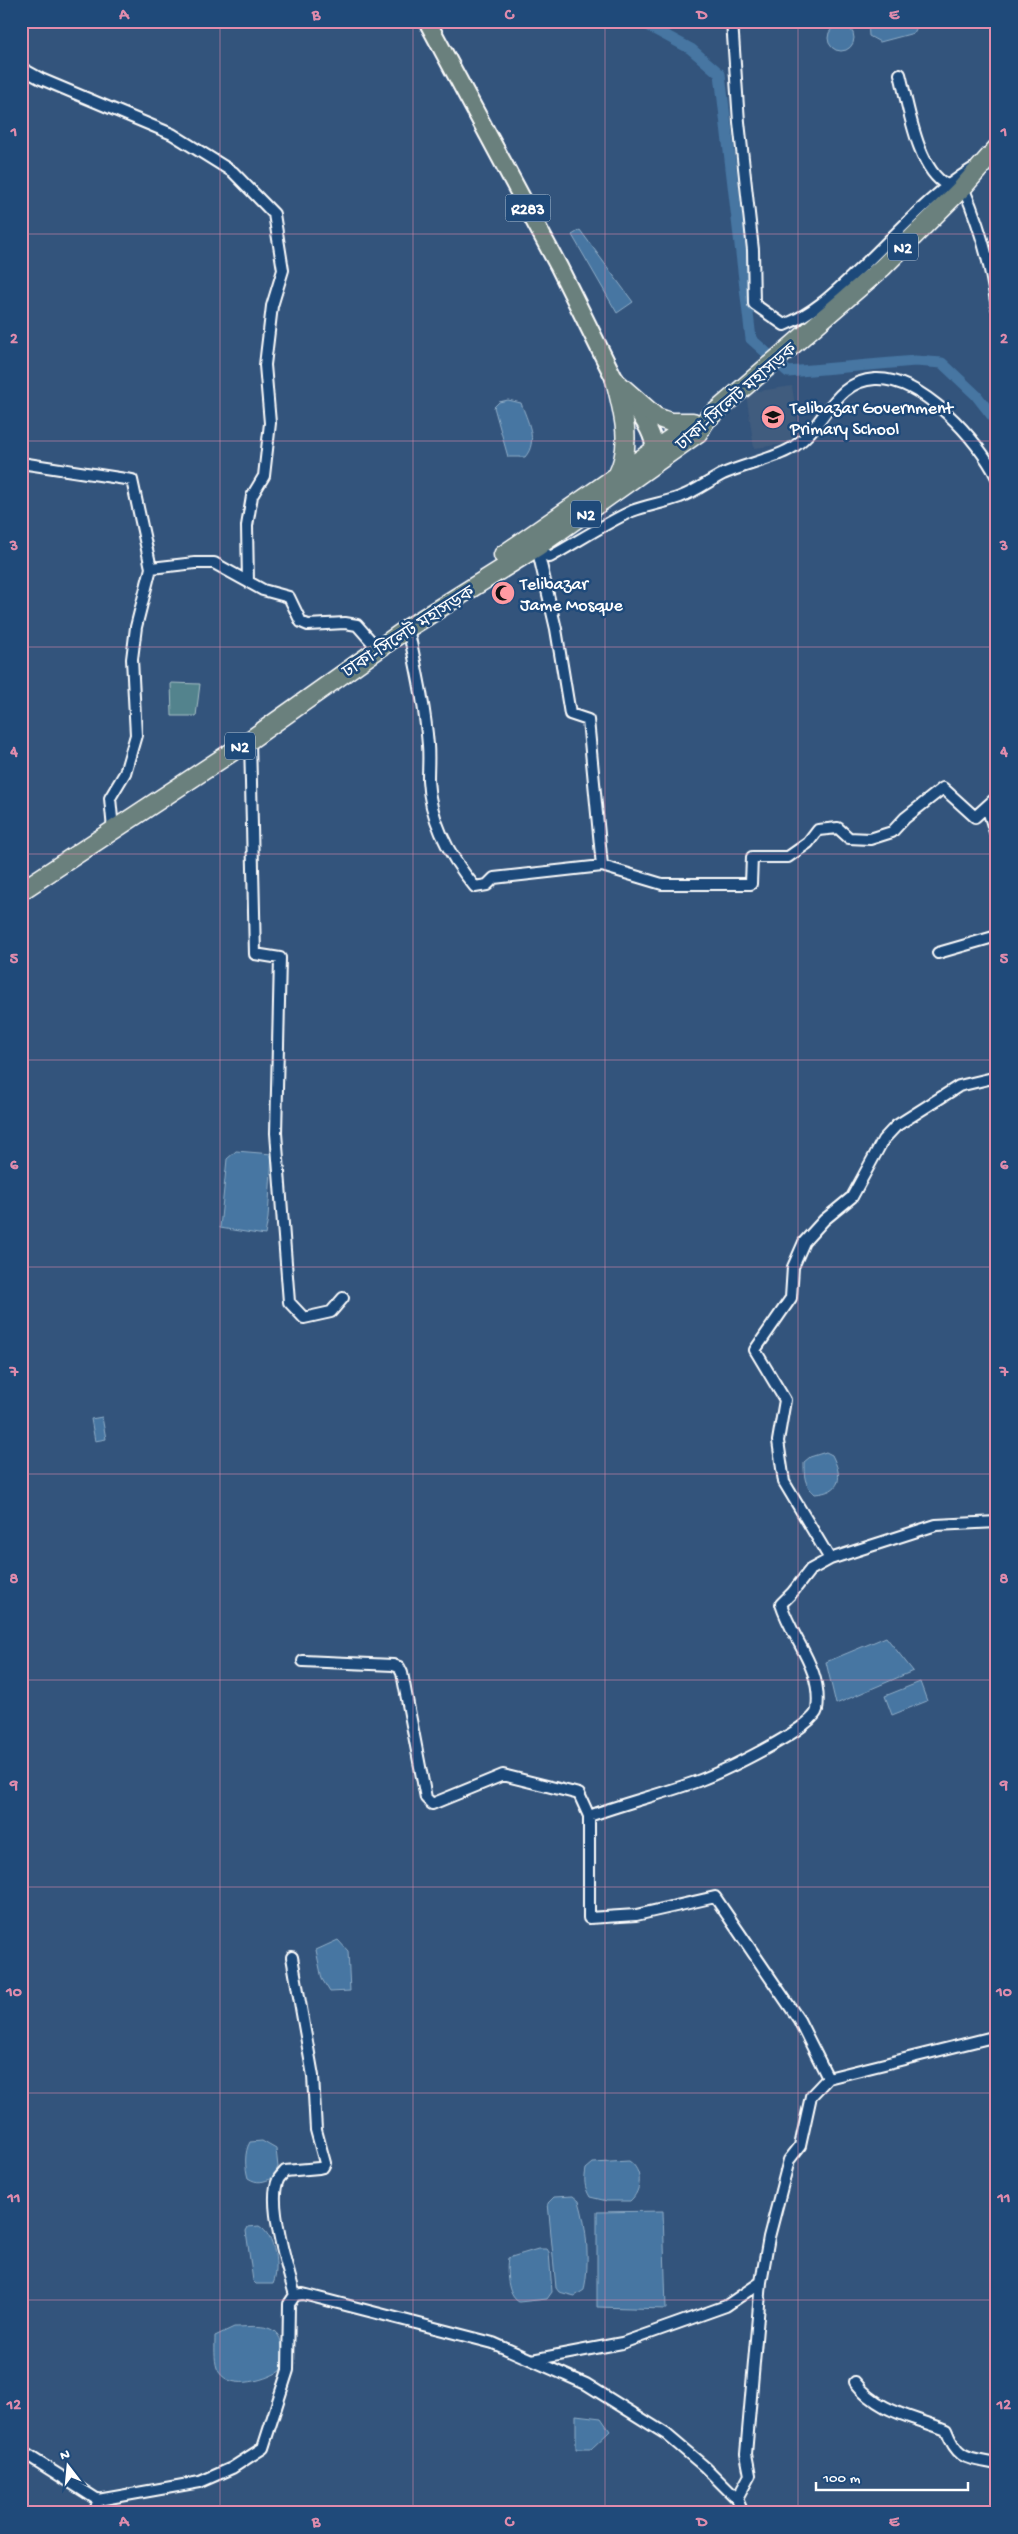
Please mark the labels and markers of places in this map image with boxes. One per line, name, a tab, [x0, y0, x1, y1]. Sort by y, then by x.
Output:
place label: Telibazar Government Primary School	[789, 399, 955, 441]
school or university icon: Telibazar Government Primary School	[760, 404, 786, 430]
place label: Telibazar Jame Mosque	[519, 575, 624, 617]
mosque icon: Telibazar Jame Mosque	[490, 580, 516, 606]

